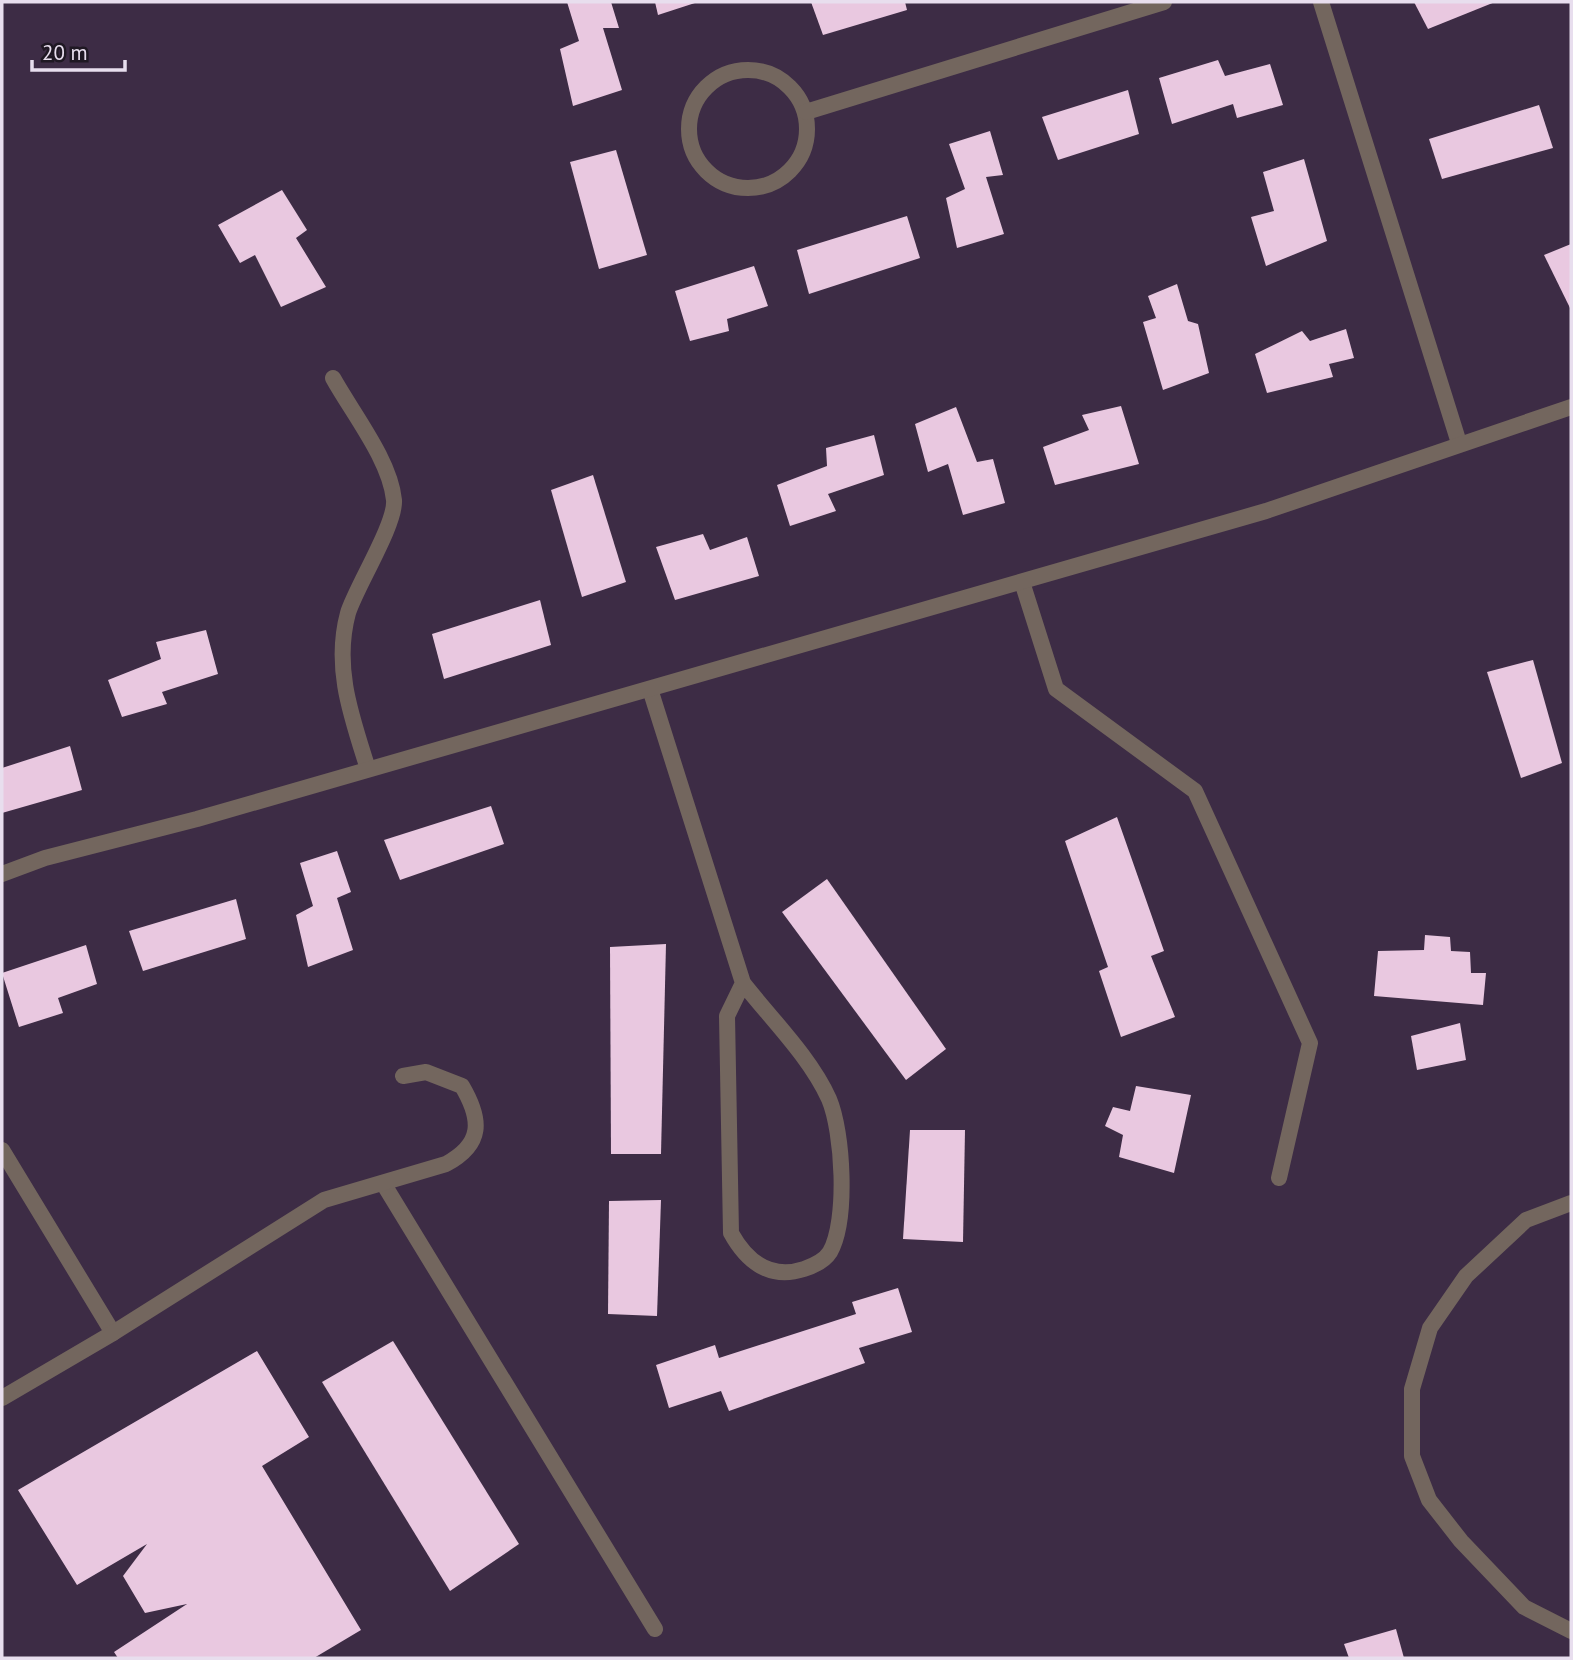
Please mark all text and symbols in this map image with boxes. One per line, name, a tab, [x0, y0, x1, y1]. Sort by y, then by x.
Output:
scale bar	[32, 28, 124, 72]
text: 20 m	[42, 39, 88, 66]

